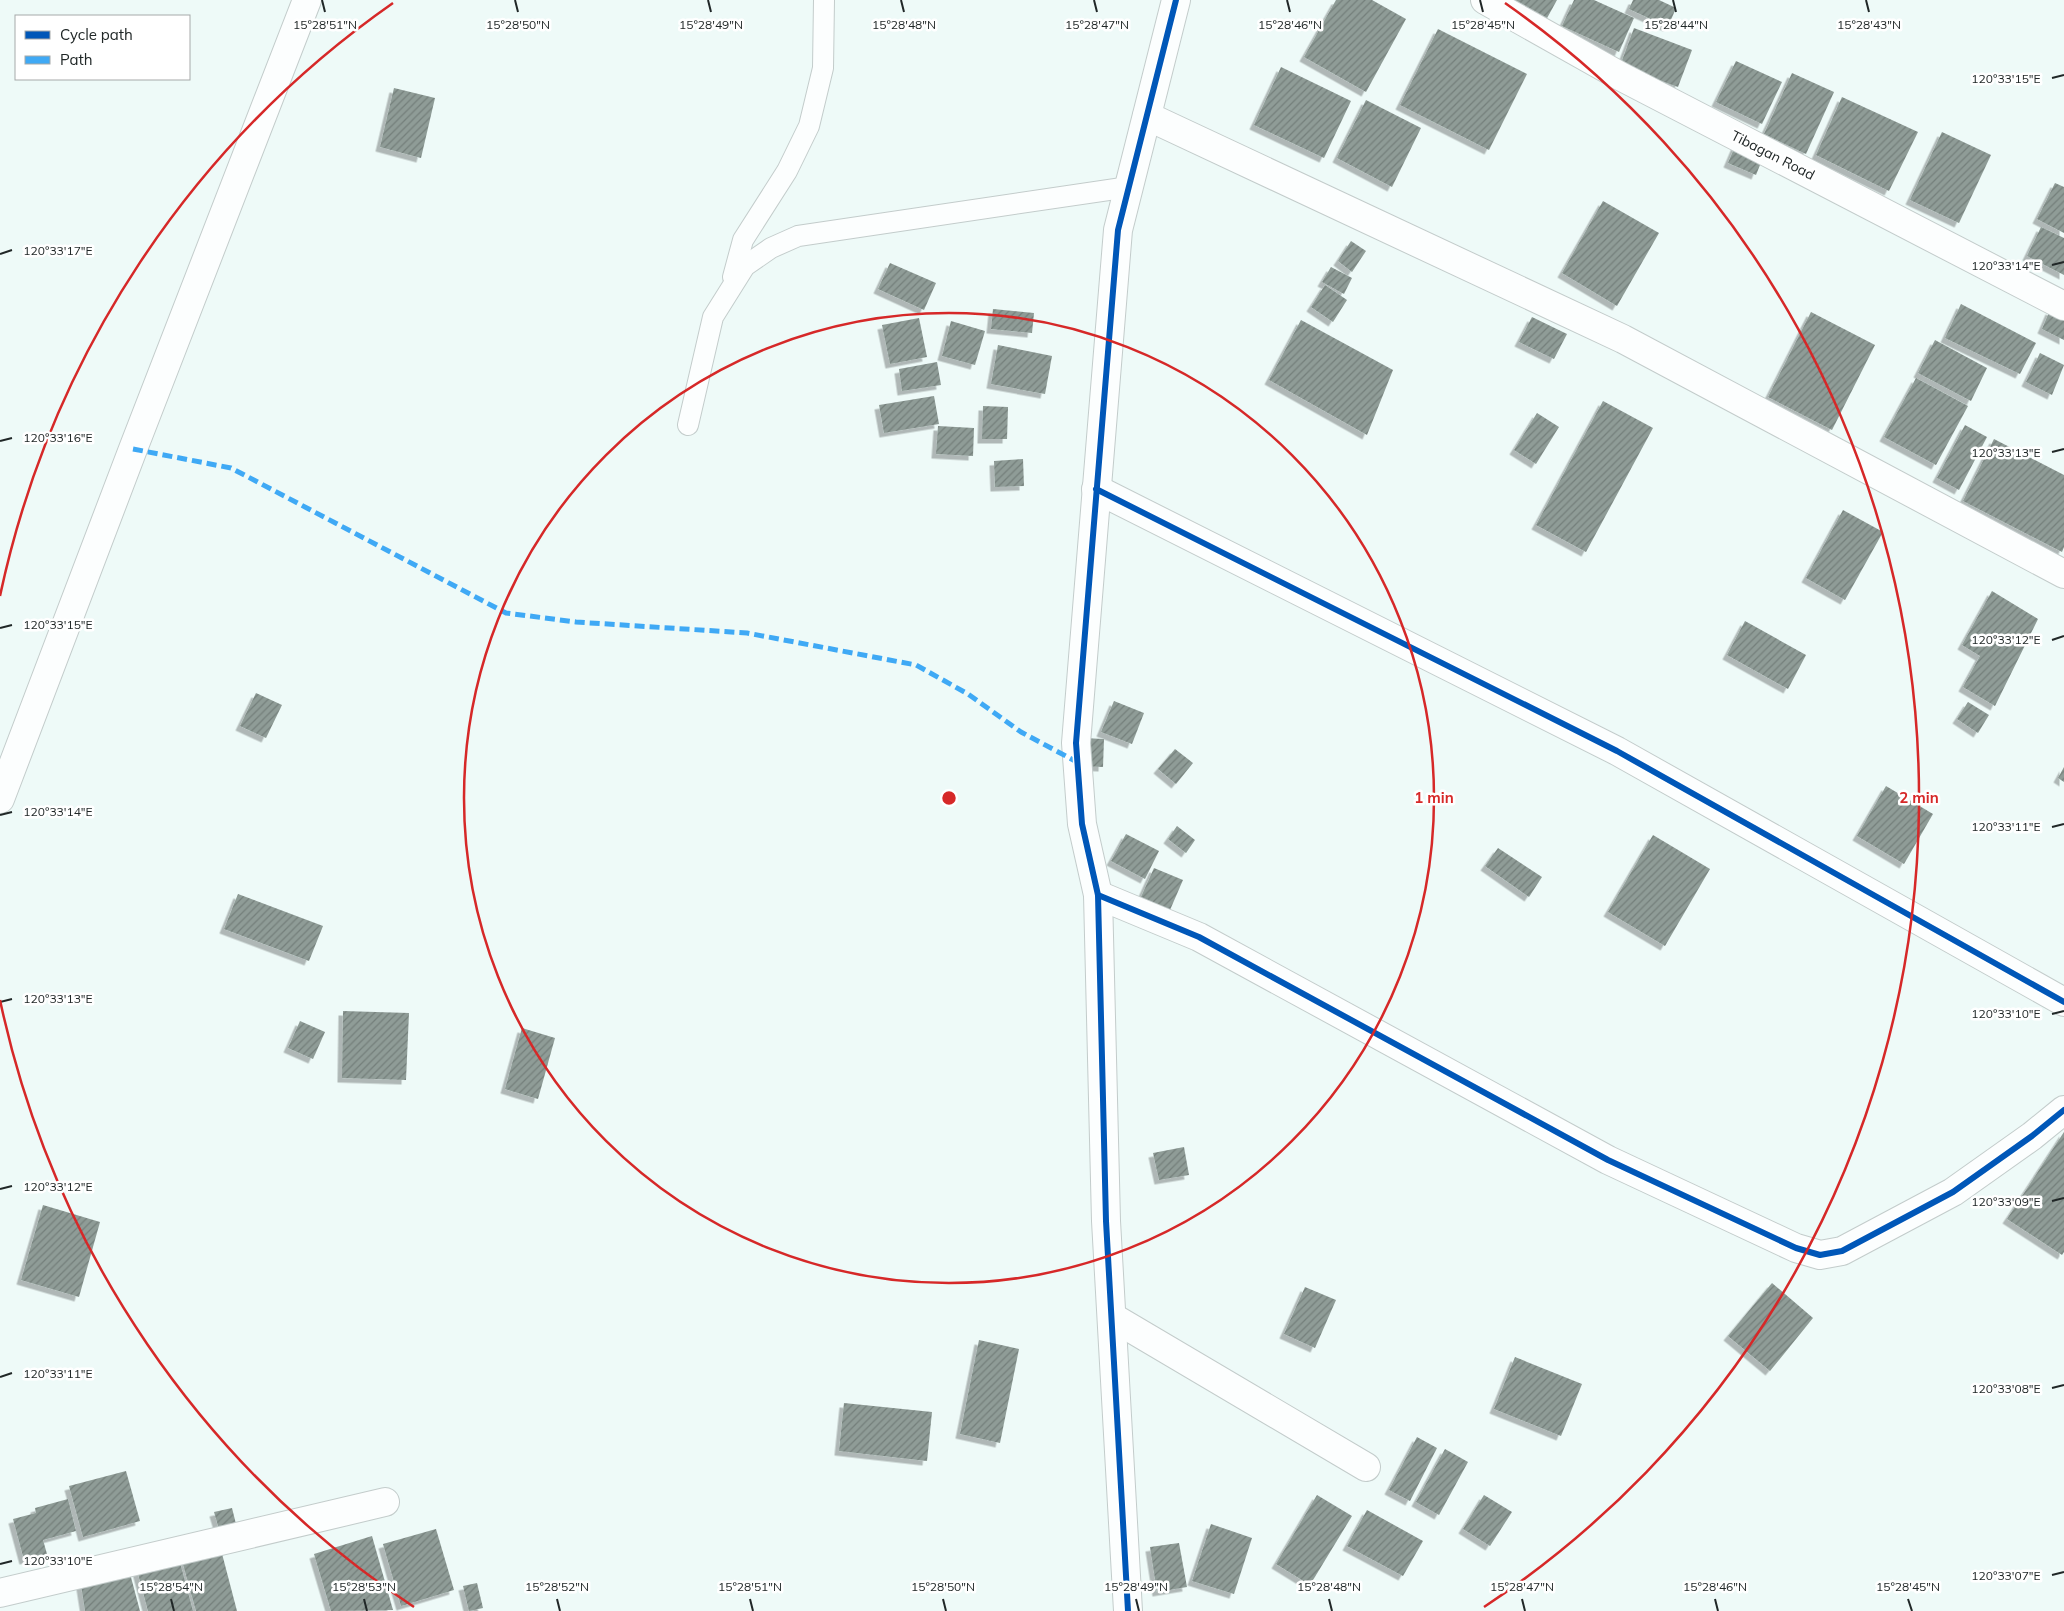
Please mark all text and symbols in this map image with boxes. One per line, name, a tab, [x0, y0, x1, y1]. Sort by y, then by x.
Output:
legend	[15, 15, 190, 80]
text: 15°28'51"N	[293, 17, 357, 32]
text: 15°28'50"N	[486, 17, 550, 32]
text: 15°28'49"N	[679, 17, 743, 32]
text: 15°28'48"N	[872, 17, 936, 32]
text: 15°28'47"N	[1065, 17, 1129, 32]
text: 15°28'46"N	[1258, 17, 1322, 32]
text: 15°28'45"N	[1451, 17, 1515, 32]
text: 15°28'44"N	[1644, 17, 1708, 32]
text: 15°28'43"N	[1837, 17, 1901, 32]
text: Cycle path	[60, 25, 133, 44]
text: Path	[60, 50, 92, 69]
text: 120°33'15"E	[1971, 71, 2041, 86]
street label: Tibagan Road	[1728, 126, 1818, 184]
text: 120°33'17"E	[23, 243, 93, 258]
text: 120°33'14"E	[1971, 258, 2041, 273]
text: 120°33'16"E	[23, 430, 93, 445]
text: 120°33'13"E	[1971, 445, 2041, 460]
text: 120°33'15"E	[23, 617, 93, 632]
text: 120°33'12"E	[1971, 632, 2041, 647]
text: 1 min	[1414, 788, 1454, 807]
text: 2 min	[1899, 788, 1939, 807]
centre of rings	[940, 789, 958, 807]
text: 120°33'14"E	[23, 804, 93, 819]
text: 120°33'11"E	[1971, 819, 2041, 834]
text: 120°33'13"E	[23, 991, 93, 1006]
text: 120°33'10"E	[1971, 1006, 2041, 1021]
text: 120°33'12"E	[23, 1179, 93, 1194]
text: 120°33'09"E	[1971, 1194, 2041, 1209]
text: 120°33'11"E	[23, 1366, 93, 1381]
text: 120°33'08"E	[1971, 1381, 2041, 1396]
text: 120°33'10"E	[23, 1553, 93, 1568]
text: 120°33'07"E	[1971, 1568, 2041, 1583]
text: 15°28'54"N	[139, 1579, 203, 1594]
text: 15°28'53"N	[332, 1579, 396, 1594]
text: 15°28'52"N	[525, 1579, 589, 1594]
text: 15°28'51"N	[718, 1579, 782, 1594]
text: 15°28'50"N	[911, 1579, 975, 1594]
text: 15°28'49"N	[1104, 1579, 1168, 1594]
text: 15°28'48"N	[1297, 1579, 1361, 1594]
text: 15°28'47"N	[1490, 1579, 1554, 1594]
text: 15°28'46"N	[1683, 1579, 1747, 1594]
text: 15°28'45"N	[1876, 1579, 1940, 1594]

